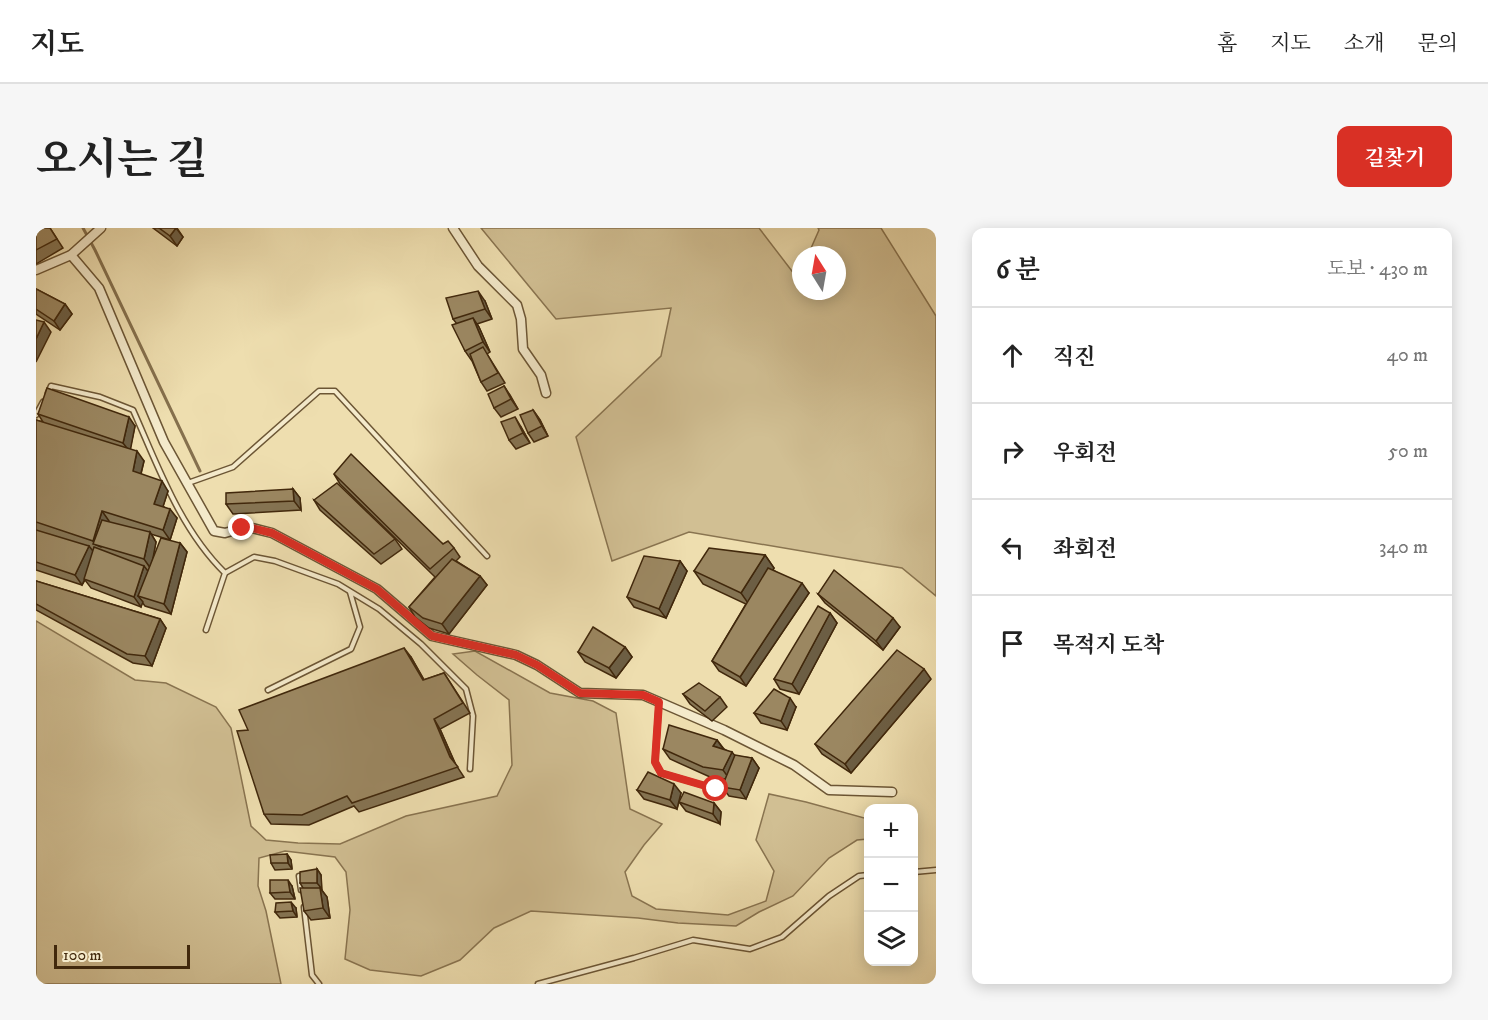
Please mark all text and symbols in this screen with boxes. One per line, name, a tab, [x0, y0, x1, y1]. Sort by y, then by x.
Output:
text: 지도	[30, 27, 84, 62]
text: 홈	[1217, 31, 1237, 57]
text: 지도	[1270, 31, 1311, 57]
text: 소개	[1344, 31, 1384, 57]
text: 문의	[1417, 31, 1458, 57]
button: 길찾기	[1337, 126, 1452, 187]
text: 오시는 길	[36, 135, 207, 187]
north arrow	[792, 246, 846, 300]
text: 6 분	[996, 254, 1040, 287]
text: 도보 · 430 m	[1327, 257, 1428, 282]
icon: ahead	[996, 339, 1029, 372]
text: 40 m	[1386, 343, 1428, 368]
text: 직진	[1053, 344, 1096, 371]
icon: right	[996, 435, 1029, 468]
text: 50 m	[1388, 439, 1428, 464]
text: 우회전	[1053, 440, 1117, 467]
route end	[228, 514, 254, 540]
icon: left	[996, 531, 1029, 564]
text: 340 m	[1379, 535, 1428, 560]
text: 좌회전	[1053, 536, 1117, 563]
icon: arrive	[996, 627, 1029, 660]
text: 목적지 도착	[1053, 632, 1164, 659]
route start	[702, 775, 728, 801]
map controls	[864, 804, 918, 966]
button: +	[864, 804, 918, 858]
button: −	[864, 858, 918, 912]
button: layers	[864, 912, 918, 966]
scale bar	[54, 942, 190, 970]
text: 100 m	[63, 945, 102, 965]

